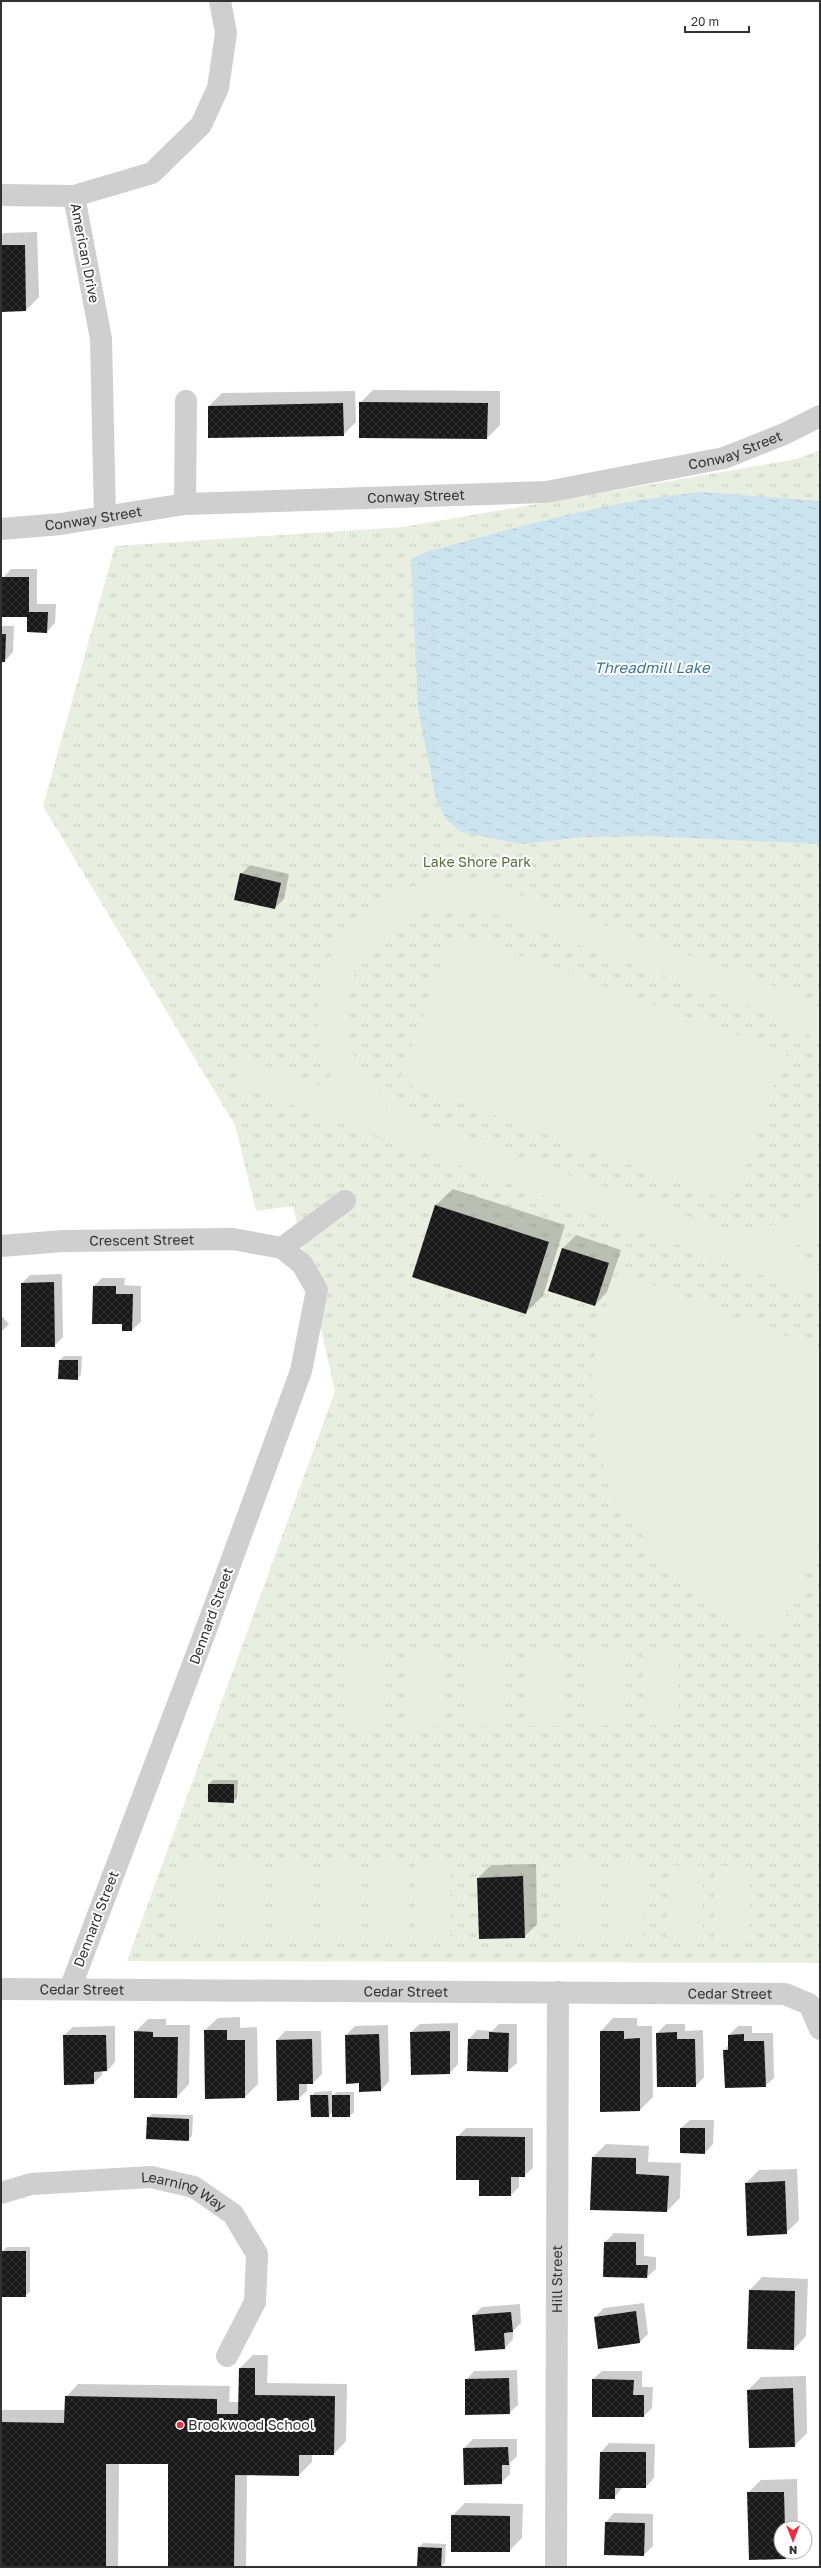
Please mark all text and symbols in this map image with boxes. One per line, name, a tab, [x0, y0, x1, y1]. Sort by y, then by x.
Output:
scale bar	[685, 8, 749, 34]
text: 20 m	[691, 14, 719, 29]
street label: American Drive	[67, 201, 104, 304]
street label: Conway Street	[687, 427, 784, 473]
street label: Conway Street	[367, 486, 465, 506]
street label: Conway Street	[44, 502, 143, 533]
water label: Threadmill Lake	[594, 658, 711, 676]
park label: Lake Shore Park	[423, 853, 531, 870]
street label: Crescent Street	[89, 1230, 195, 1249]
street label: Dennard Street	[185, 1565, 236, 1667]
street label: Dennard Street	[69, 1868, 122, 1969]
street label: Cedar Street	[40, 1980, 124, 1998]
street label: Cedar Street	[364, 1982, 448, 2000]
street label: Cedar Street	[688, 1984, 772, 2002]
street label: Learning Way	[141, 2168, 229, 2215]
street label: Hill Street	[548, 2245, 565, 2313]
place label: Brookwood School	[188, 2416, 314, 2433]
marker: Brookwood School	[175, 2420, 185, 2430]
north arrow	[773, 2520, 813, 2560]
text: N	[789, 2544, 797, 2557]

